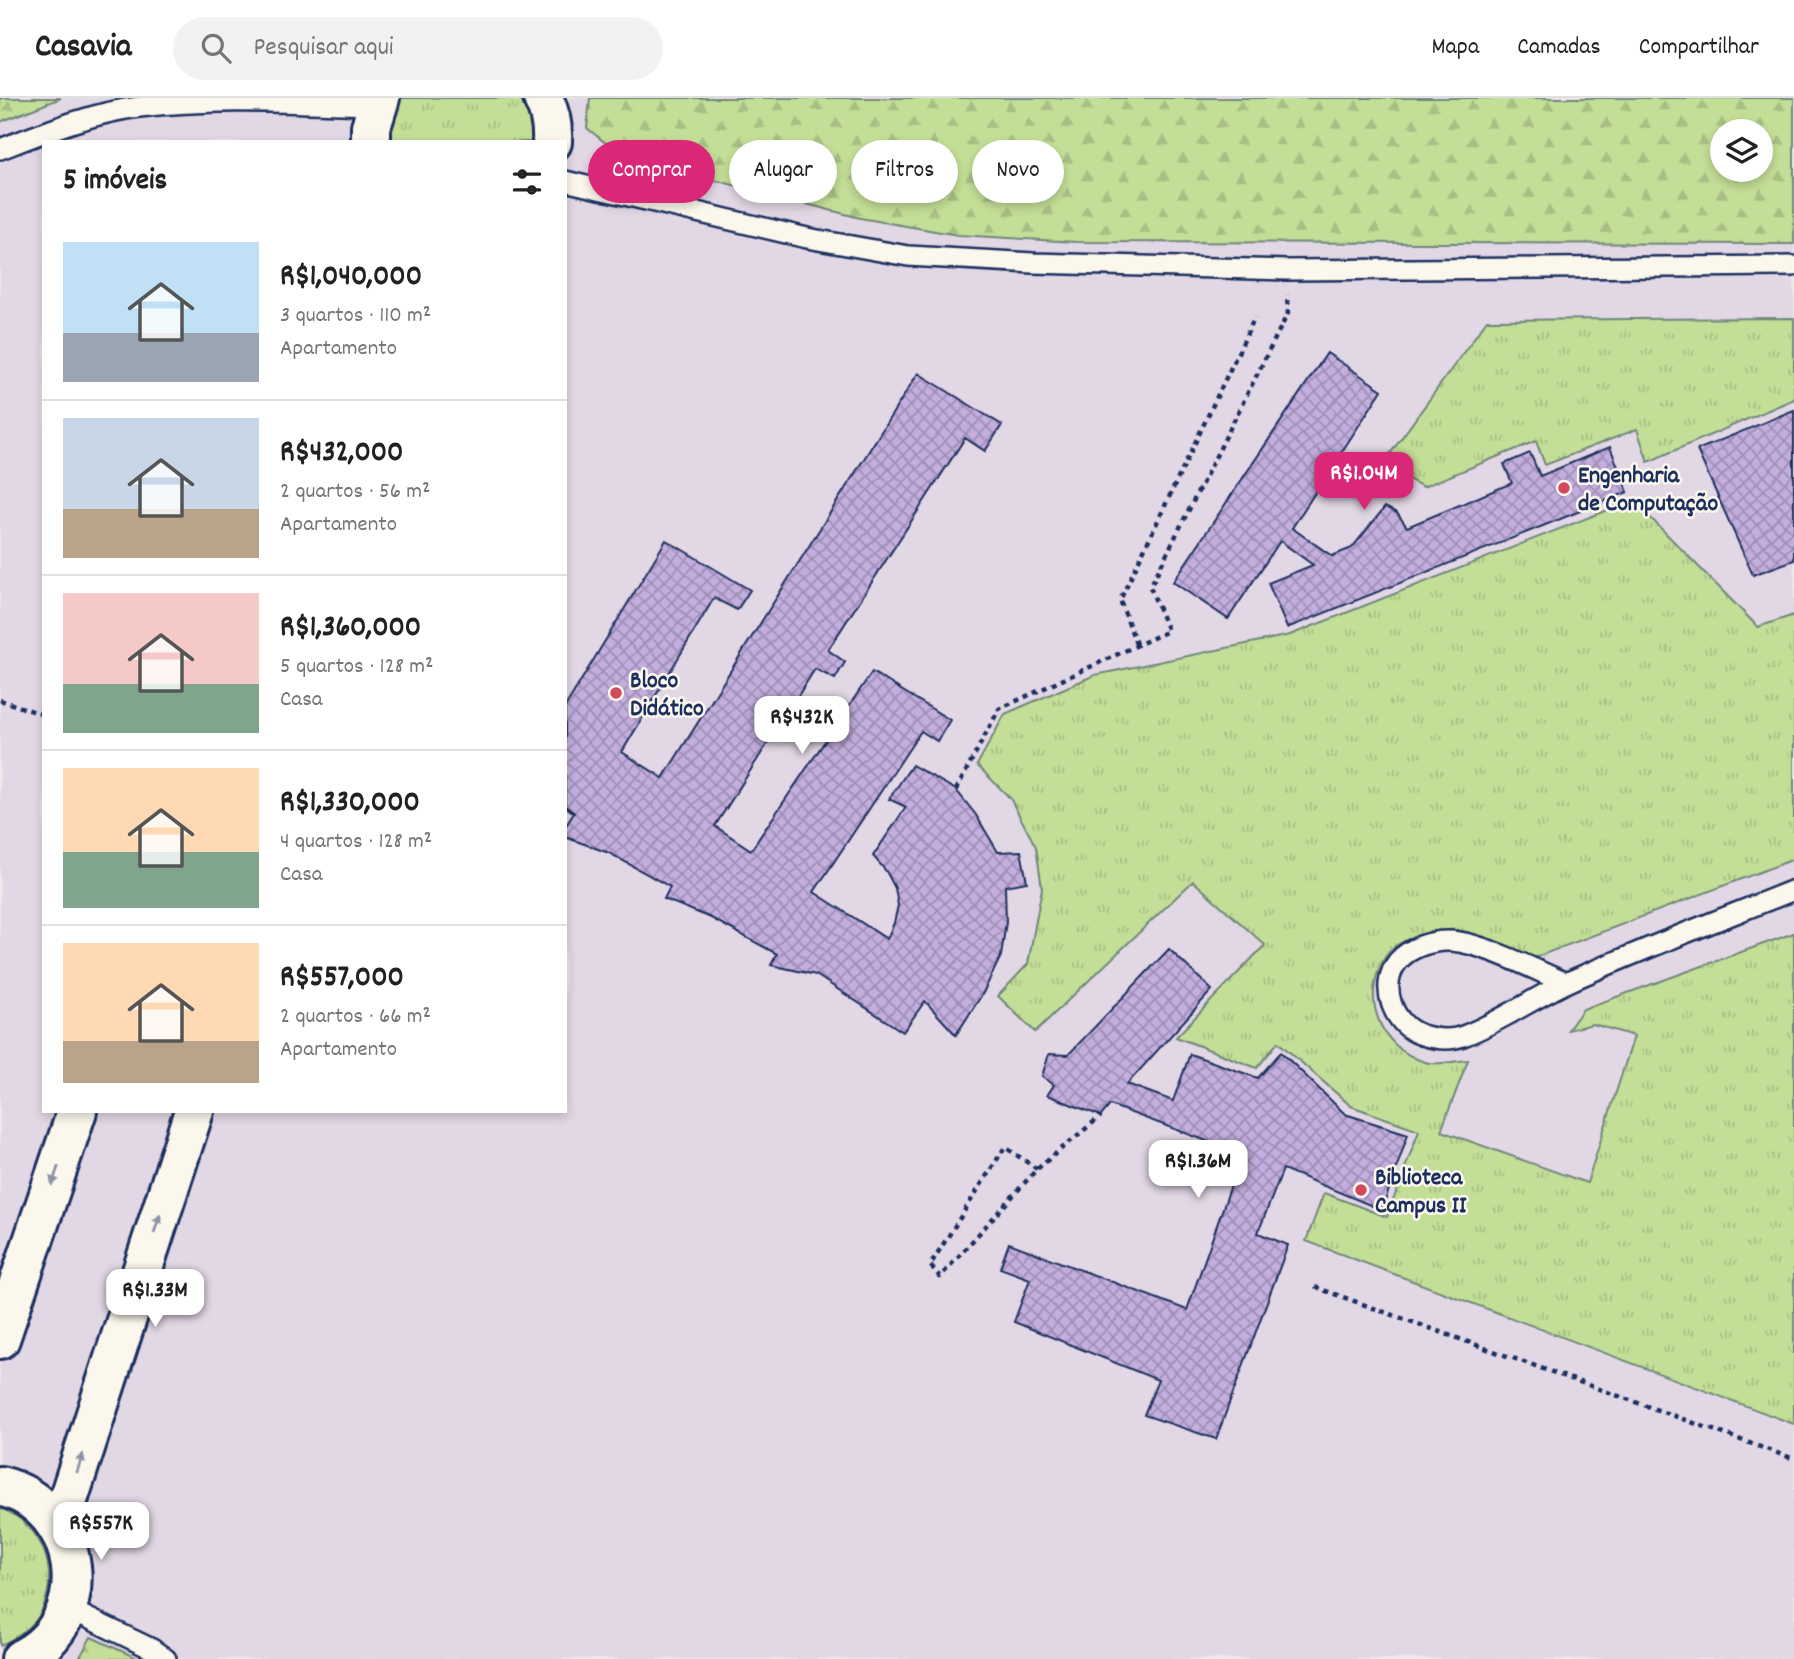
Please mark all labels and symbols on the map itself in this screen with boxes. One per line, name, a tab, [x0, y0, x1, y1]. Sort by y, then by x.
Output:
pin: R$1.04M	[1299, 452, 1429, 512]
place label: Engenharia de Computação	[1578, 460, 1718, 522]
marker: Engenharia de Computação	[1556, 480, 1572, 496]
place label: Bloco Didático	[630, 665, 704, 727]
marker: Bloco Didático	[608, 685, 624, 701]
pin: R$432K	[745, 696, 859, 756]
pin: R$1.36M	[1133, 1140, 1263, 1200]
place label: Biblioteca Campus II	[1375, 1162, 1467, 1224]
one-way arrow	[49, 1165, 60, 1186]
marker: Biblioteca Campus II	[1353, 1182, 1369, 1198]
one-way arrow	[153, 1213, 163, 1234]
pin: R$1.33M	[90, 1270, 220, 1329]
one-way arrow	[75, 1453, 86, 1474]
pin: R$557K	[44, 1502, 158, 1562]

